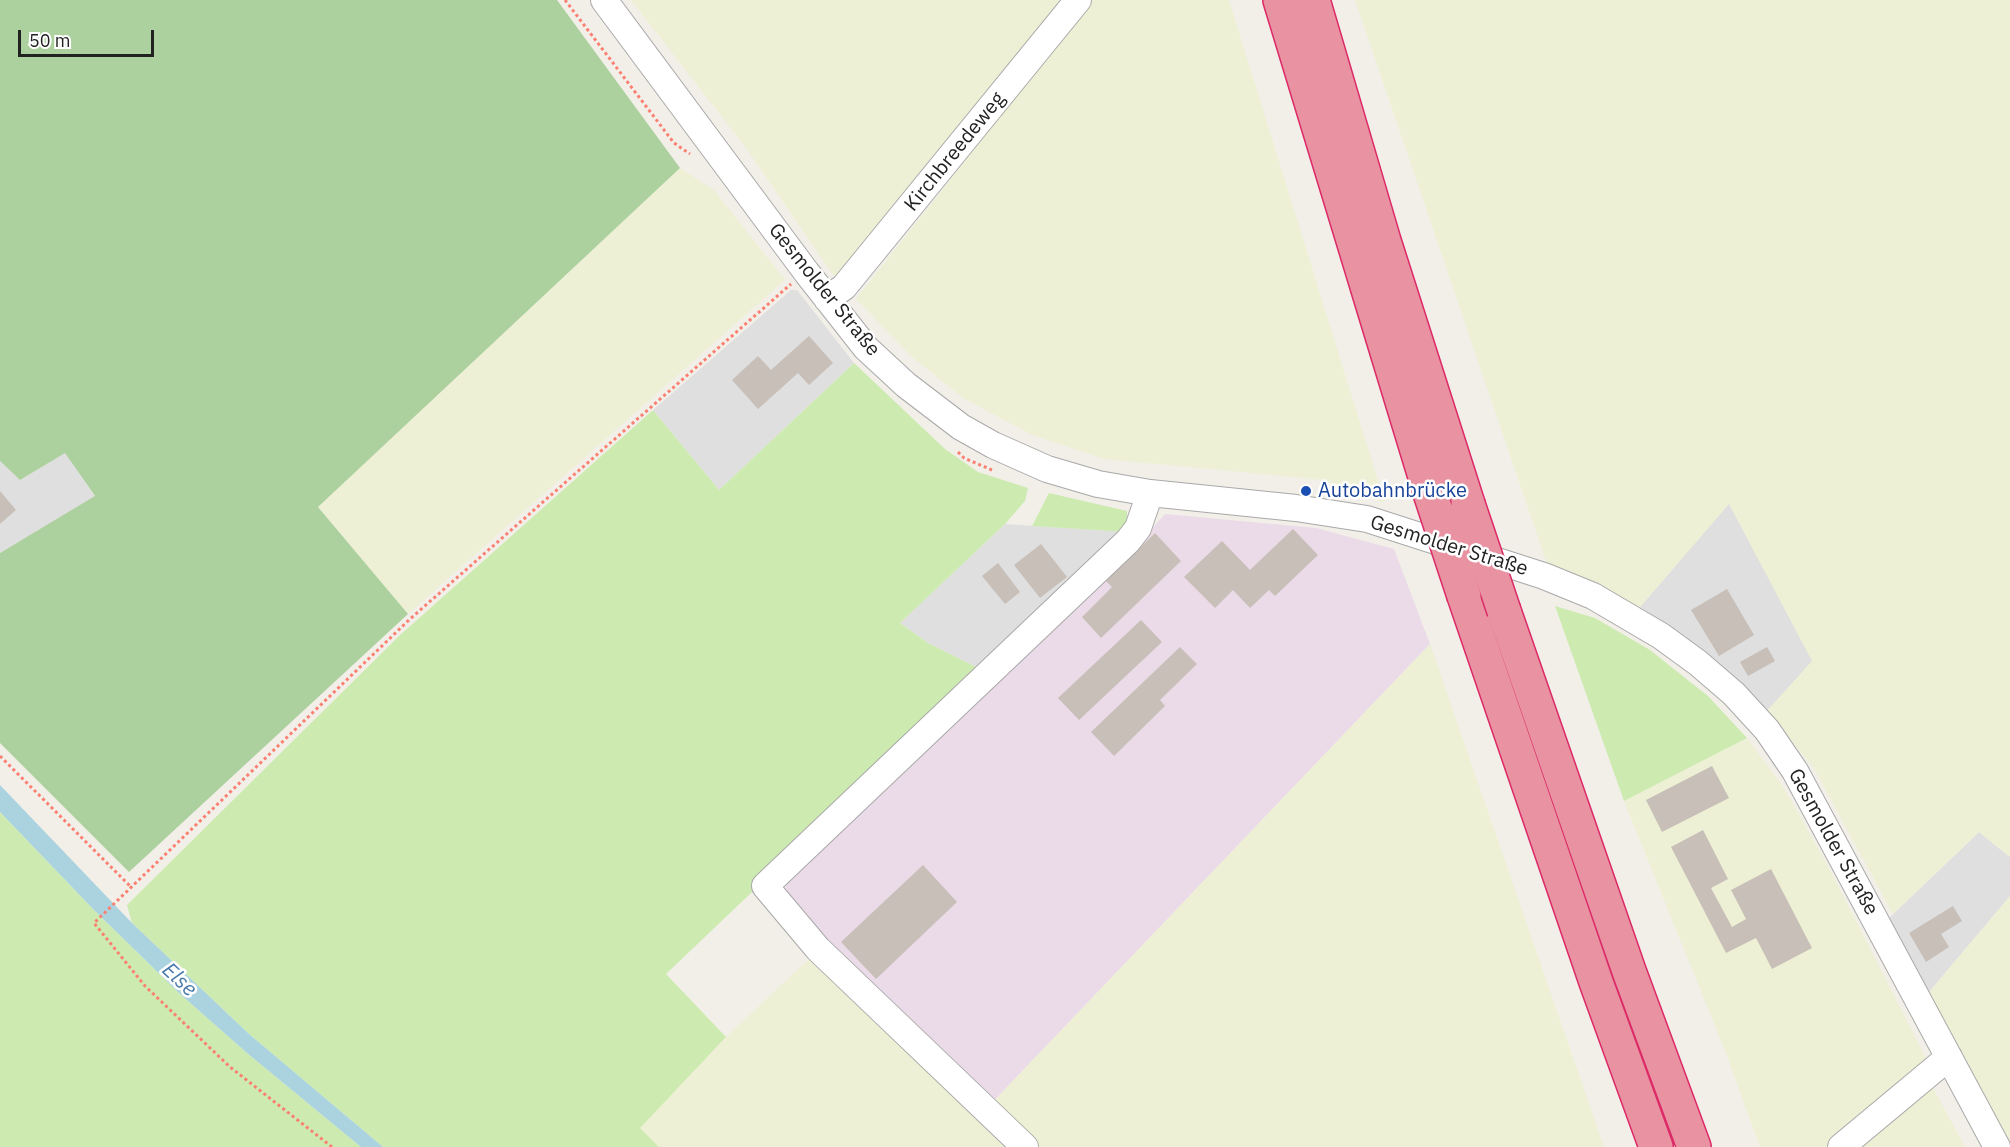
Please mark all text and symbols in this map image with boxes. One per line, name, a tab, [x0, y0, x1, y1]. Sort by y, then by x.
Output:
scale bar	[21, 18, 158, 56]
text: 50 m	[29, 29, 71, 52]
street label: Kirchbreedeweg	[900, 88, 1010, 216]
street label: Gesmolder Straße	[763, 219, 885, 361]
place label: Autobahnbrücke	[1318, 479, 1467, 503]
marker: Autobahnbrücke	[1299, 484, 1313, 498]
street label: Gesmolder Straße	[1367, 511, 1531, 581]
street label: Gesmolder Straße	[1783, 765, 1883, 919]
water label: Else	[156, 958, 202, 1002]

